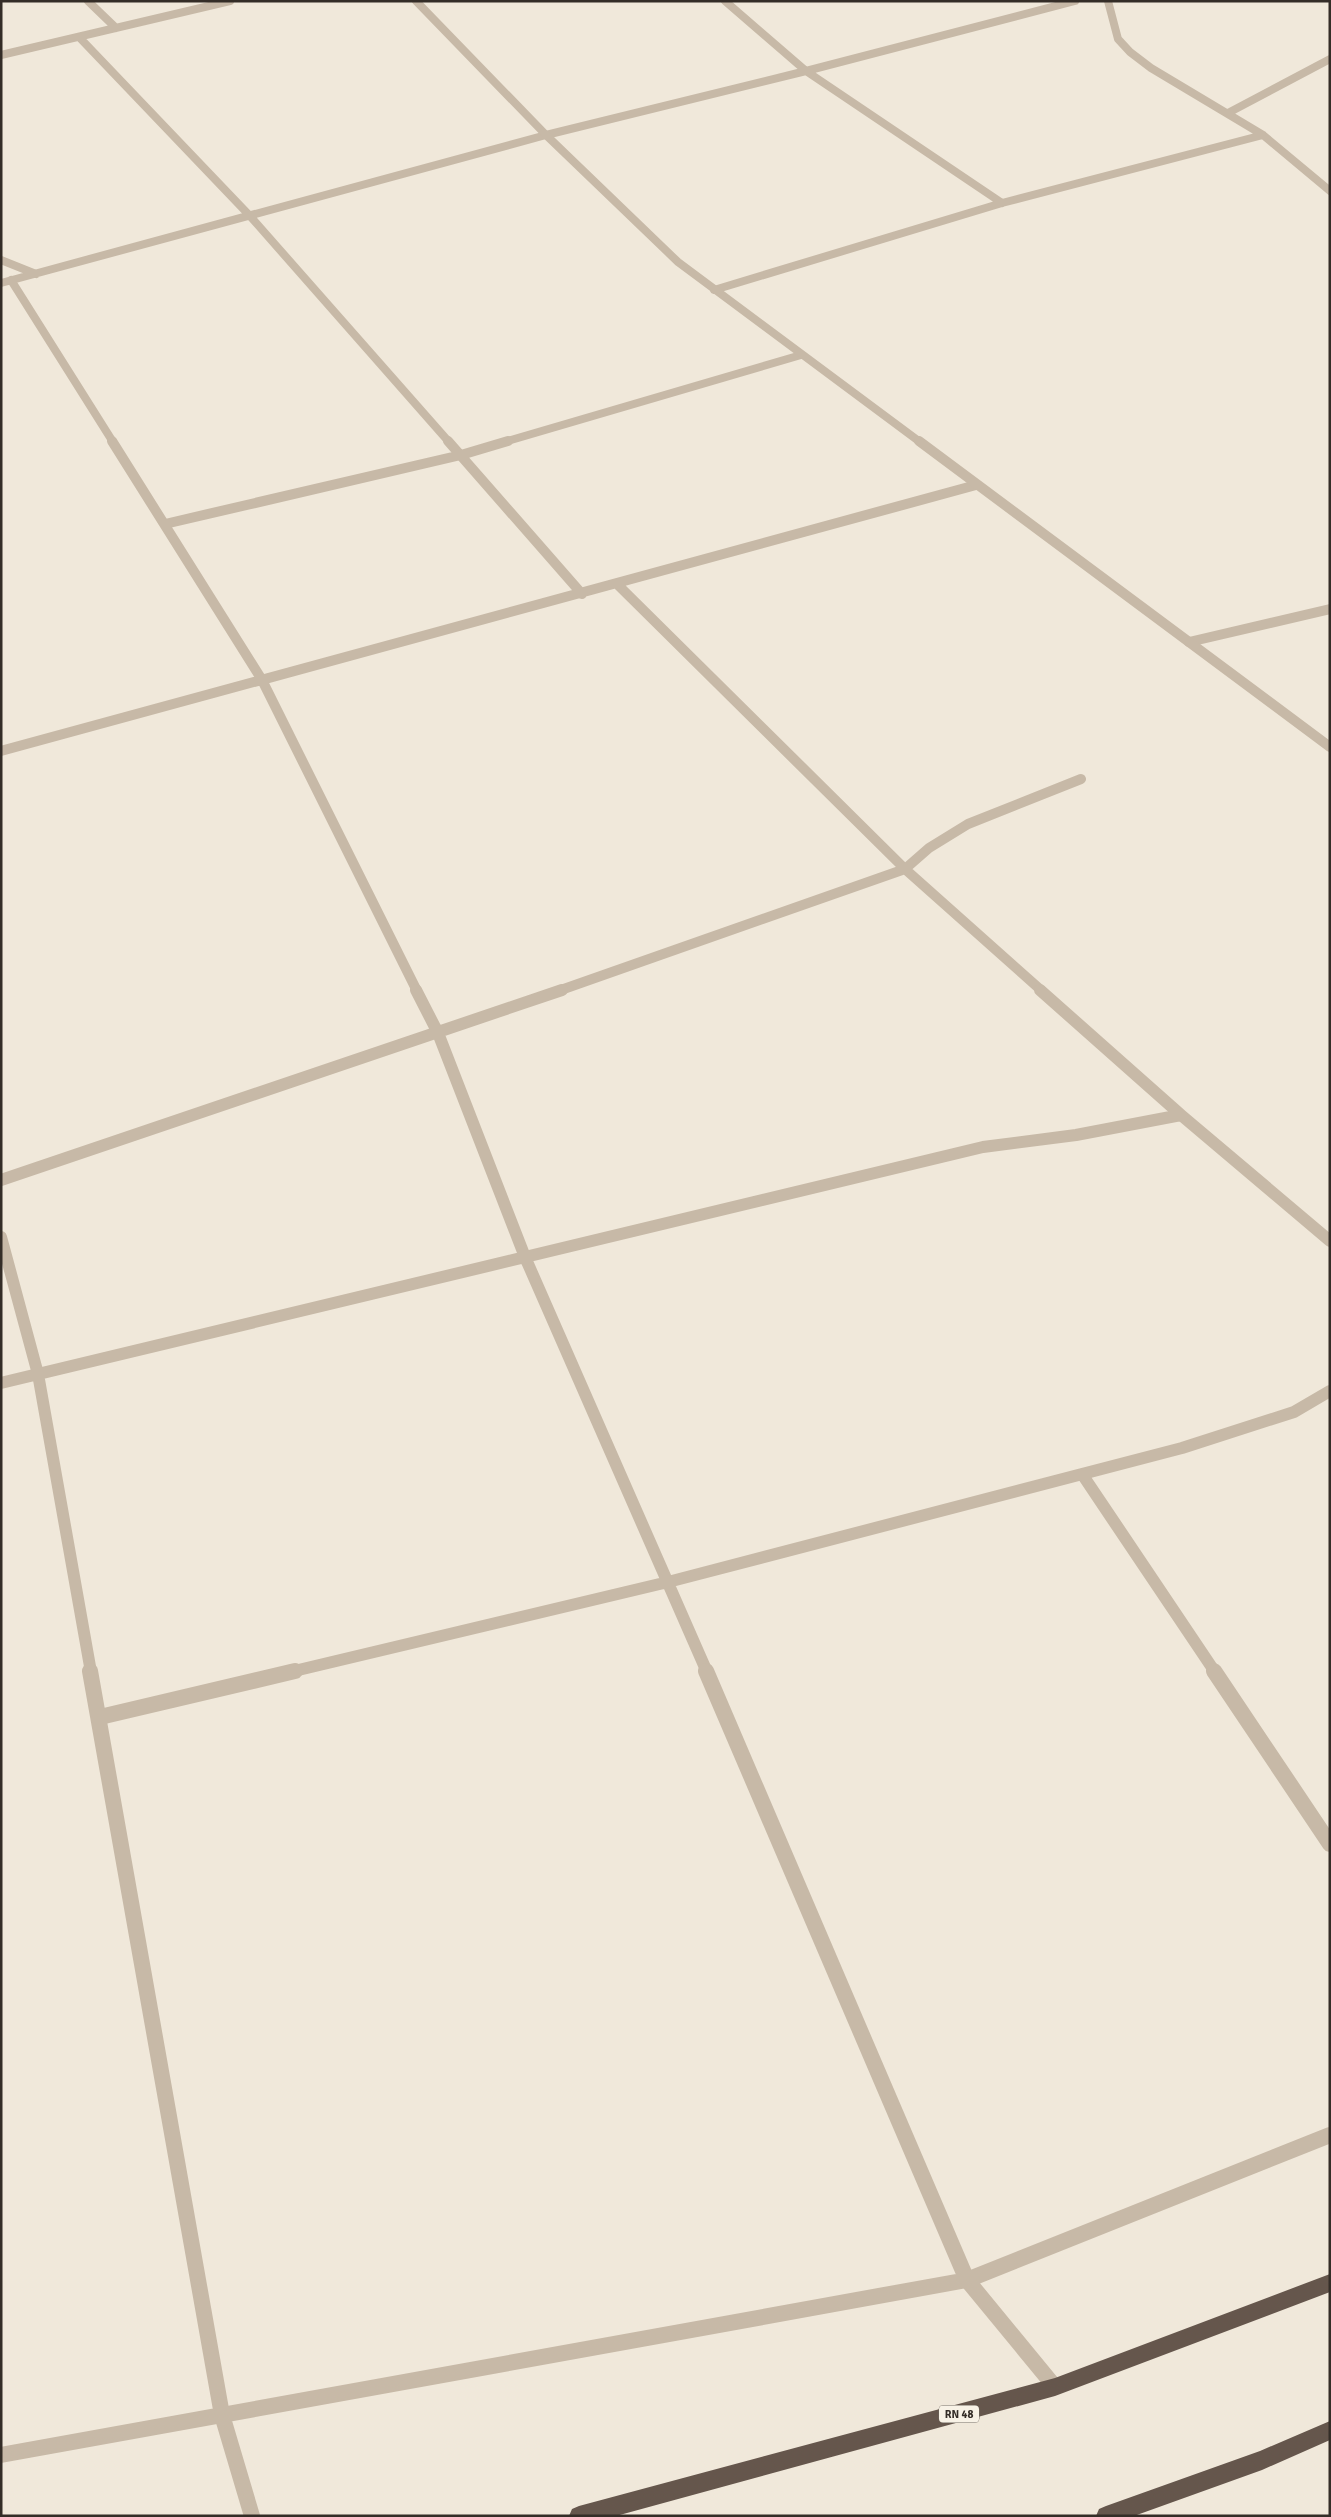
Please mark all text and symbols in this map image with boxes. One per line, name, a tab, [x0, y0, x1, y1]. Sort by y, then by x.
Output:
road number: RN 48	[939, 2406, 979, 2422]

